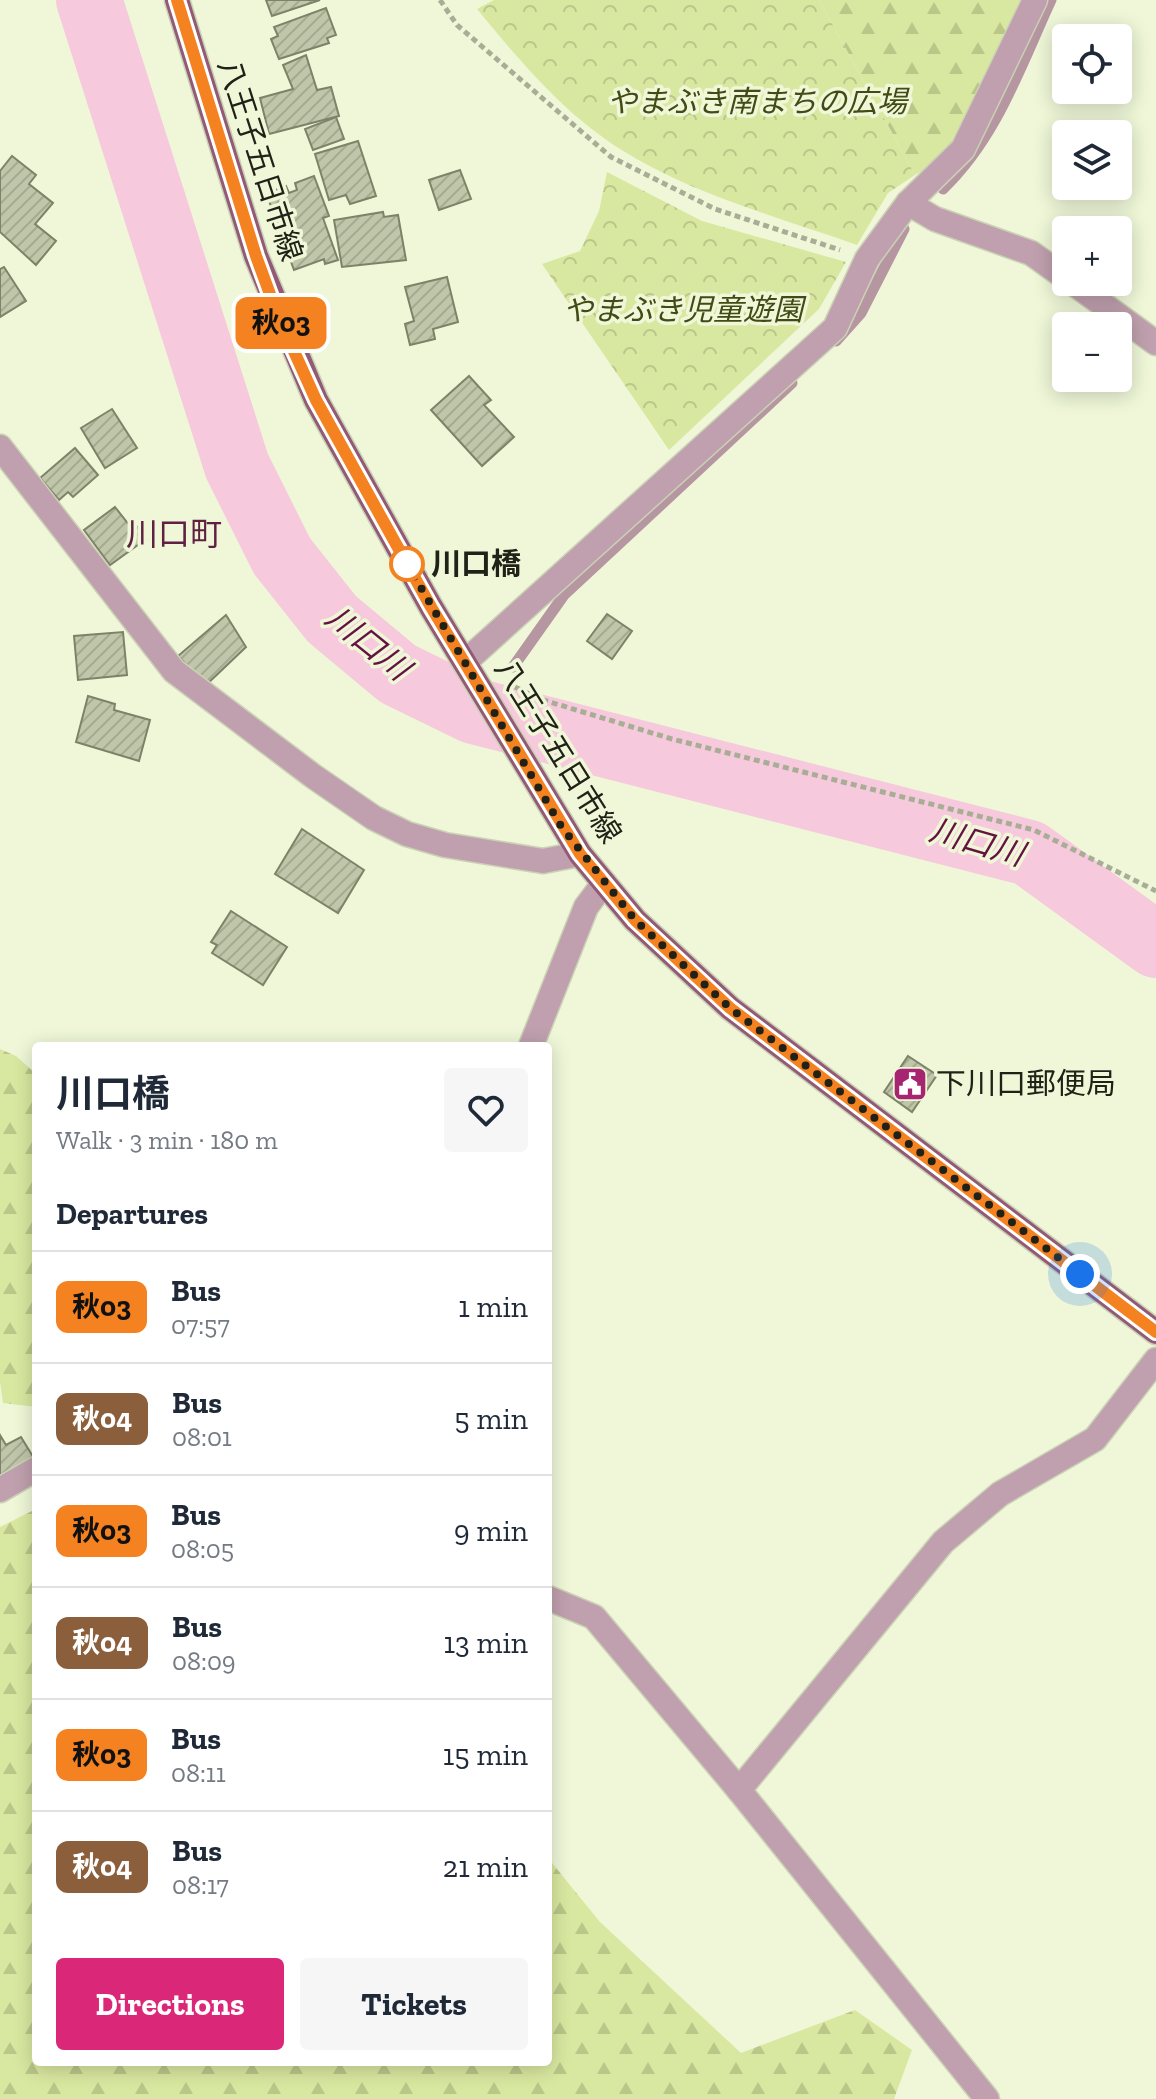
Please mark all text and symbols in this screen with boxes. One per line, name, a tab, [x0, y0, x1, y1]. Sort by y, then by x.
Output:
map controls	[1052, 24, 1132, 392]
button: locate	[1052, 24, 1132, 104]
street label: 八王子五日市線	[210, 55, 310, 265]
park label: やまぶき南まちの広場	[607, 84, 910, 120]
button: layers	[1052, 120, 1132, 200]
button: +	[1052, 216, 1132, 296]
park label: やまぶき児童遊園	[563, 292, 807, 328]
line badge: 秋03	[235, 297, 327, 349]
text: 秋03	[251, 306, 311, 339]
button: −	[1052, 312, 1132, 392]
district label: 川口町	[126, 515, 222, 553]
place label: 川口橋	[431, 546, 521, 582]
marker: 川口橋	[390, 547, 424, 581]
water label: 川口川	[319, 598, 420, 690]
street label: 八王子五日市線	[487, 652, 629, 850]
water label: 川口川	[926, 811, 1031, 874]
public building icon: 下川口郵便局	[891, 1065, 929, 1103]
place label: 下川口郵便局	[936, 1066, 1116, 1102]
button: heart	[444, 1068, 528, 1152]
text: 川口橋	[56, 1071, 170, 1117]
text: Walk · 3 min · 180 m	[56, 1124, 278, 1156]
text: Departures	[56, 1196, 208, 1232]
your location	[1060, 1254, 1100, 1294]
text: Bus	[171, 1273, 221, 1309]
text: 1 min	[458, 1289, 528, 1325]
text: 秋03	[72, 1290, 131, 1323]
text: 07:57	[171, 1309, 230, 1341]
text: Bus	[172, 1385, 222, 1421]
text: 5 min	[454, 1401, 528, 1437]
text: 秋04	[72, 1402, 132, 1435]
text: 08:01	[172, 1421, 232, 1453]
text: Bus	[171, 1497, 221, 1533]
text: 9 min	[454, 1513, 528, 1549]
text: 秋03	[72, 1514, 131, 1547]
text: 08:05	[171, 1533, 234, 1565]
text: Bus	[172, 1609, 222, 1645]
text: 13 min	[443, 1625, 528, 1661]
text: 秋04	[72, 1626, 132, 1659]
text: 08:09	[172, 1645, 236, 1677]
text: Bus	[171, 1721, 221, 1757]
text: 15 min	[443, 1737, 528, 1773]
text: 秋03	[72, 1738, 131, 1771]
text: 08:11	[171, 1757, 226, 1789]
text: Bus	[172, 1833, 222, 1869]
text: 21 min	[443, 1849, 528, 1885]
text: 秋04	[72, 1850, 132, 1883]
text: 08:17	[172, 1869, 229, 1901]
button: Directions	[56, 1958, 284, 2050]
button: Tickets	[300, 1958, 528, 2050]

